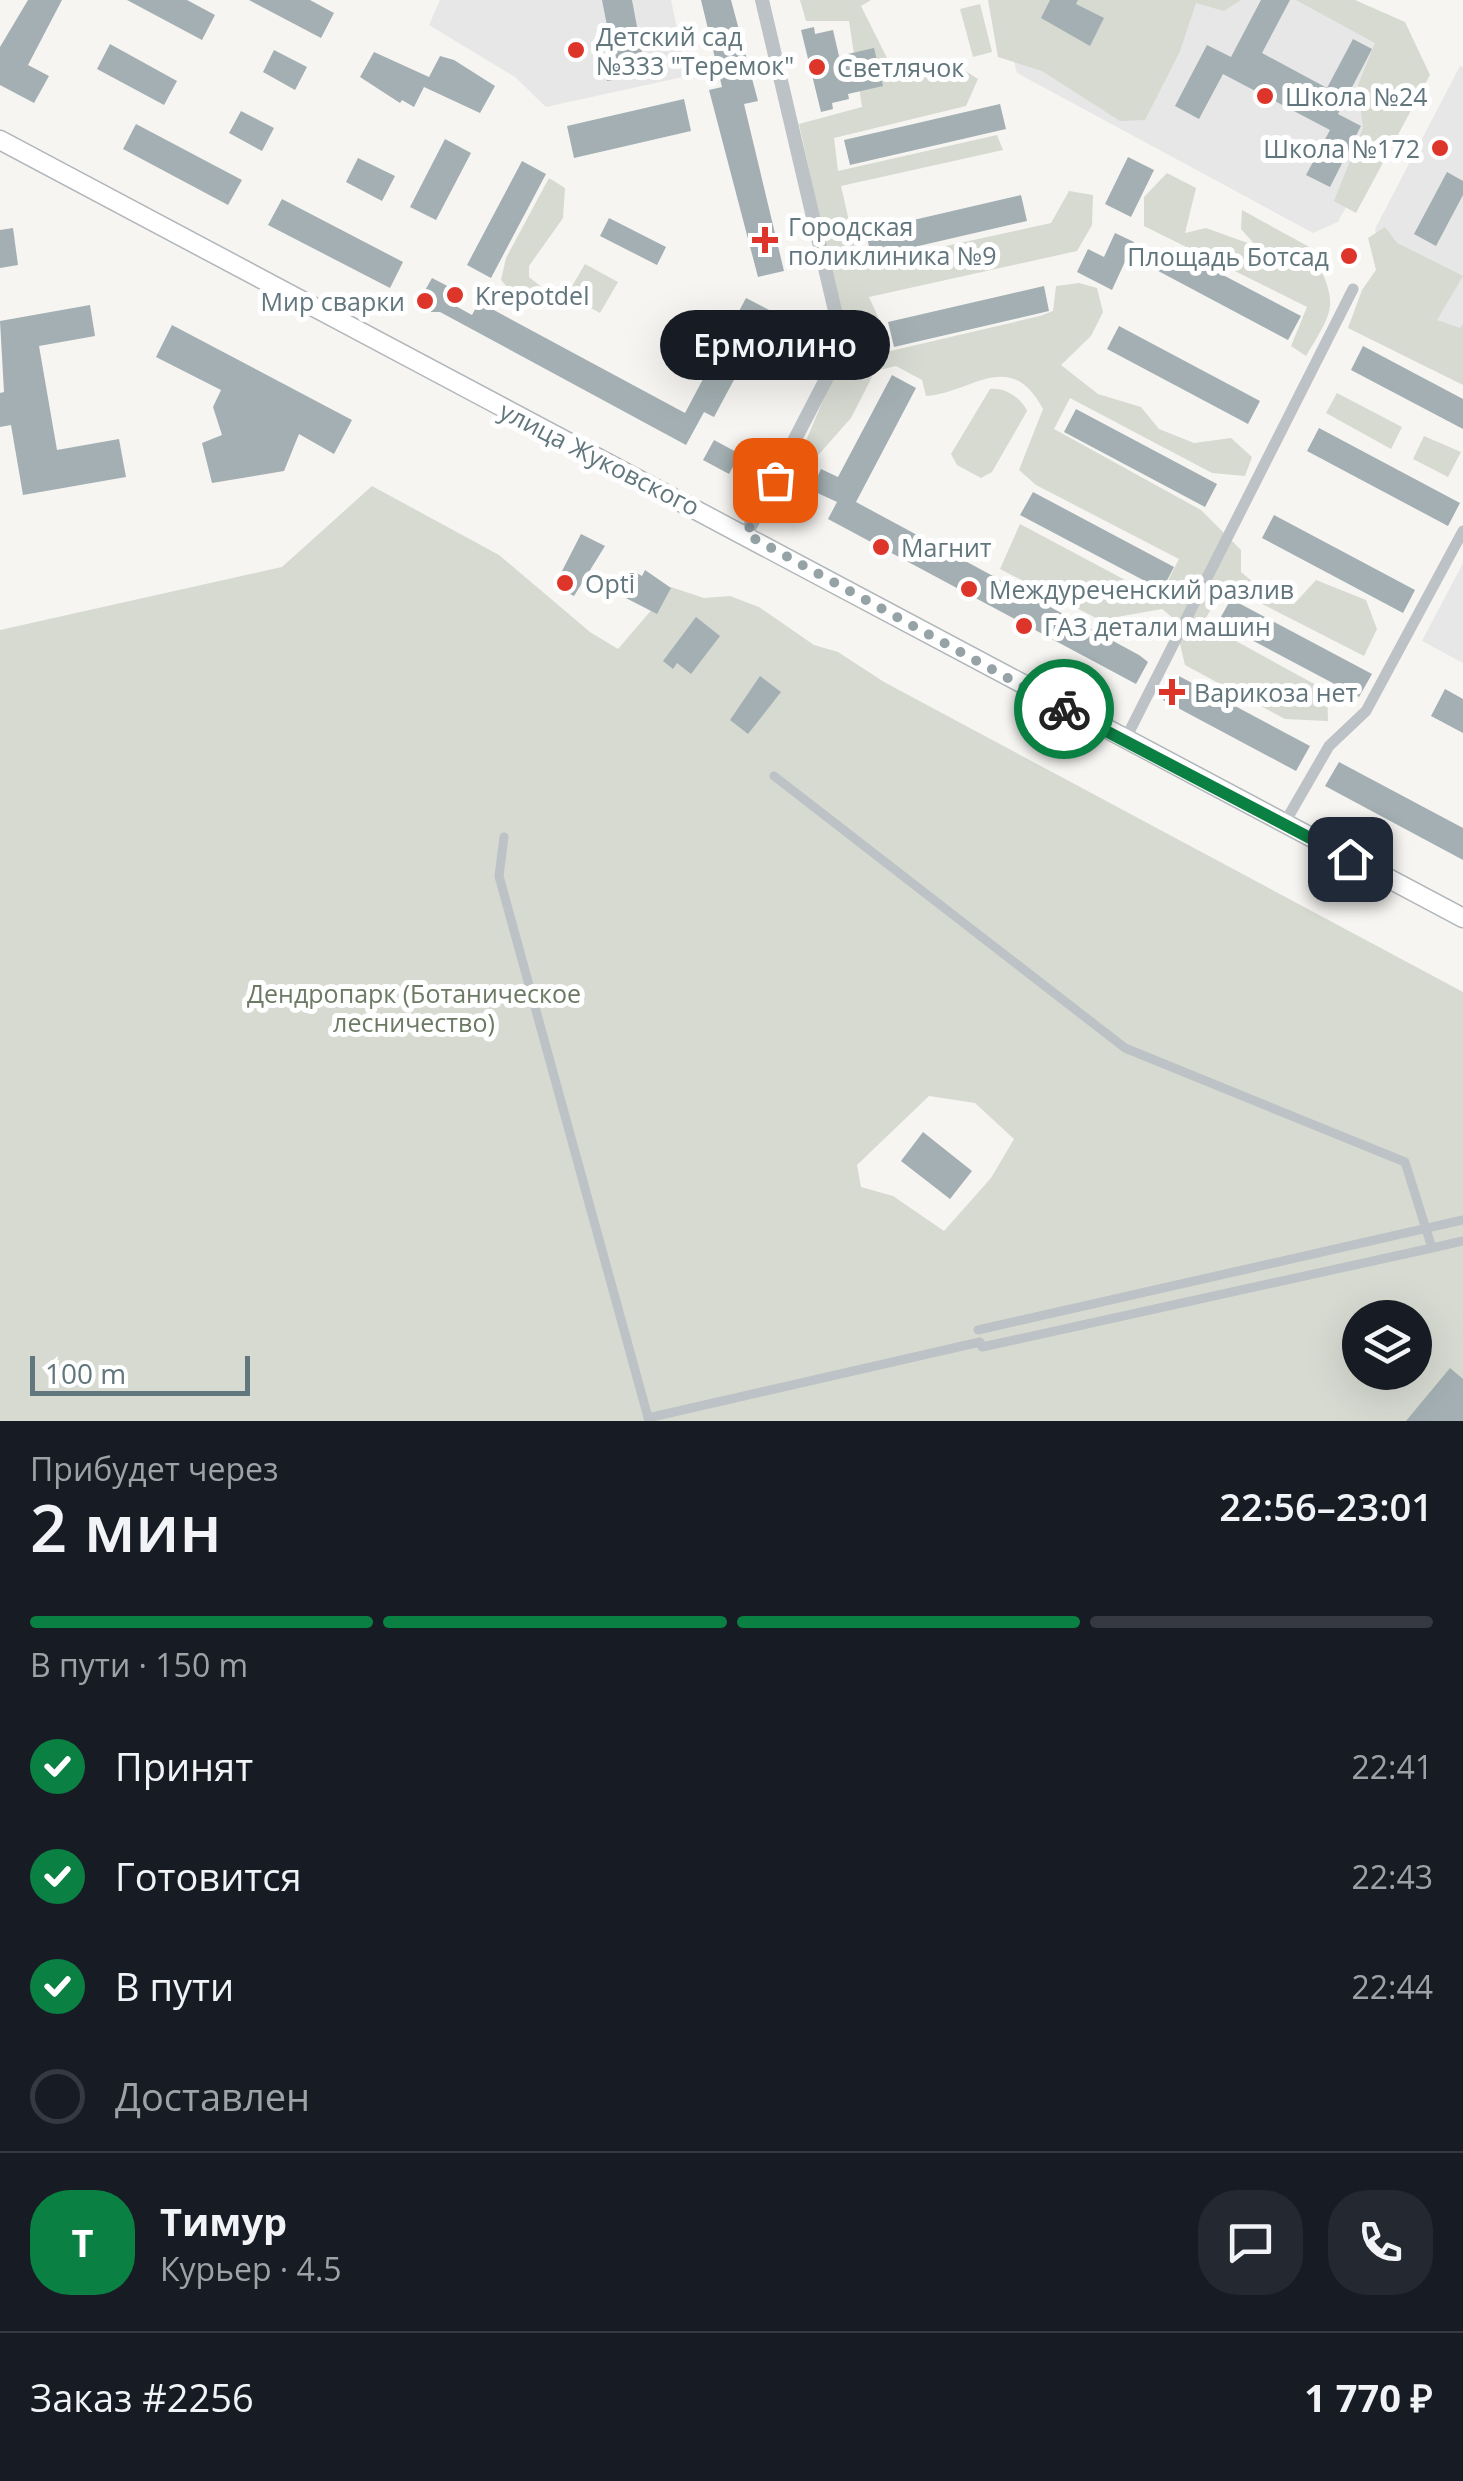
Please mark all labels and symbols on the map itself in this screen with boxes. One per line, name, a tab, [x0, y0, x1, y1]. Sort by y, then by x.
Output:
place label: Детский сад №333 "Теремок"	[596, 19, 794, 82]
marker: Детский сад №333 "Теремок"	[565, 39, 587, 61]
place label: Светлячок	[837, 50, 964, 84]
marker: Светлячок	[806, 56, 828, 78]
place label: Школа №24	[1285, 79, 1428, 113]
marker: Школа №24	[1254, 85, 1276, 107]
place label: Школа №172	[1263, 131, 1420, 165]
marker: Школа №172	[1429, 137, 1451, 159]
place label: Городская поликлиника №9	[788, 209, 997, 272]
marker: Городская поликлиника №9	[752, 227, 778, 253]
place label: Площадь Ботсад	[1127, 239, 1329, 273]
marker: Площадь Ботсад	[1338, 245, 1360, 267]
place label: Krepotdel	[475, 278, 589, 312]
place label: Мир сварки	[261, 284, 405, 318]
marker: Krepotdel	[444, 284, 466, 306]
marker: Мир сварки	[414, 290, 436, 312]
callout: Ермолино	[660, 310, 890, 380]
street label: улица Жуковского	[494, 393, 706, 523]
pin	[733, 438, 818, 523]
place label: Магнит	[901, 530, 992, 564]
marker: Магнит	[870, 536, 892, 558]
place label: Opti	[585, 566, 635, 600]
marker: Opti	[554, 572, 576, 594]
place label: Междуреченский разлив	[989, 572, 1294, 606]
marker: Междуреченский разлив	[958, 578, 980, 600]
place label: ГАЗ детали машин	[1044, 609, 1271, 643]
marker: ГАЗ детали машин	[1013, 615, 1035, 637]
courier	[1014, 659, 1114, 759]
place label: Варикоза нет	[1194, 675, 1358, 709]
marker: Варикоза нет	[1159, 679, 1185, 705]
pin	[1308, 817, 1393, 902]
park label: Дендропарк (Ботаническое лесничество)	[247, 976, 581, 1039]
scale bar	[30, 1351, 250, 1396]

